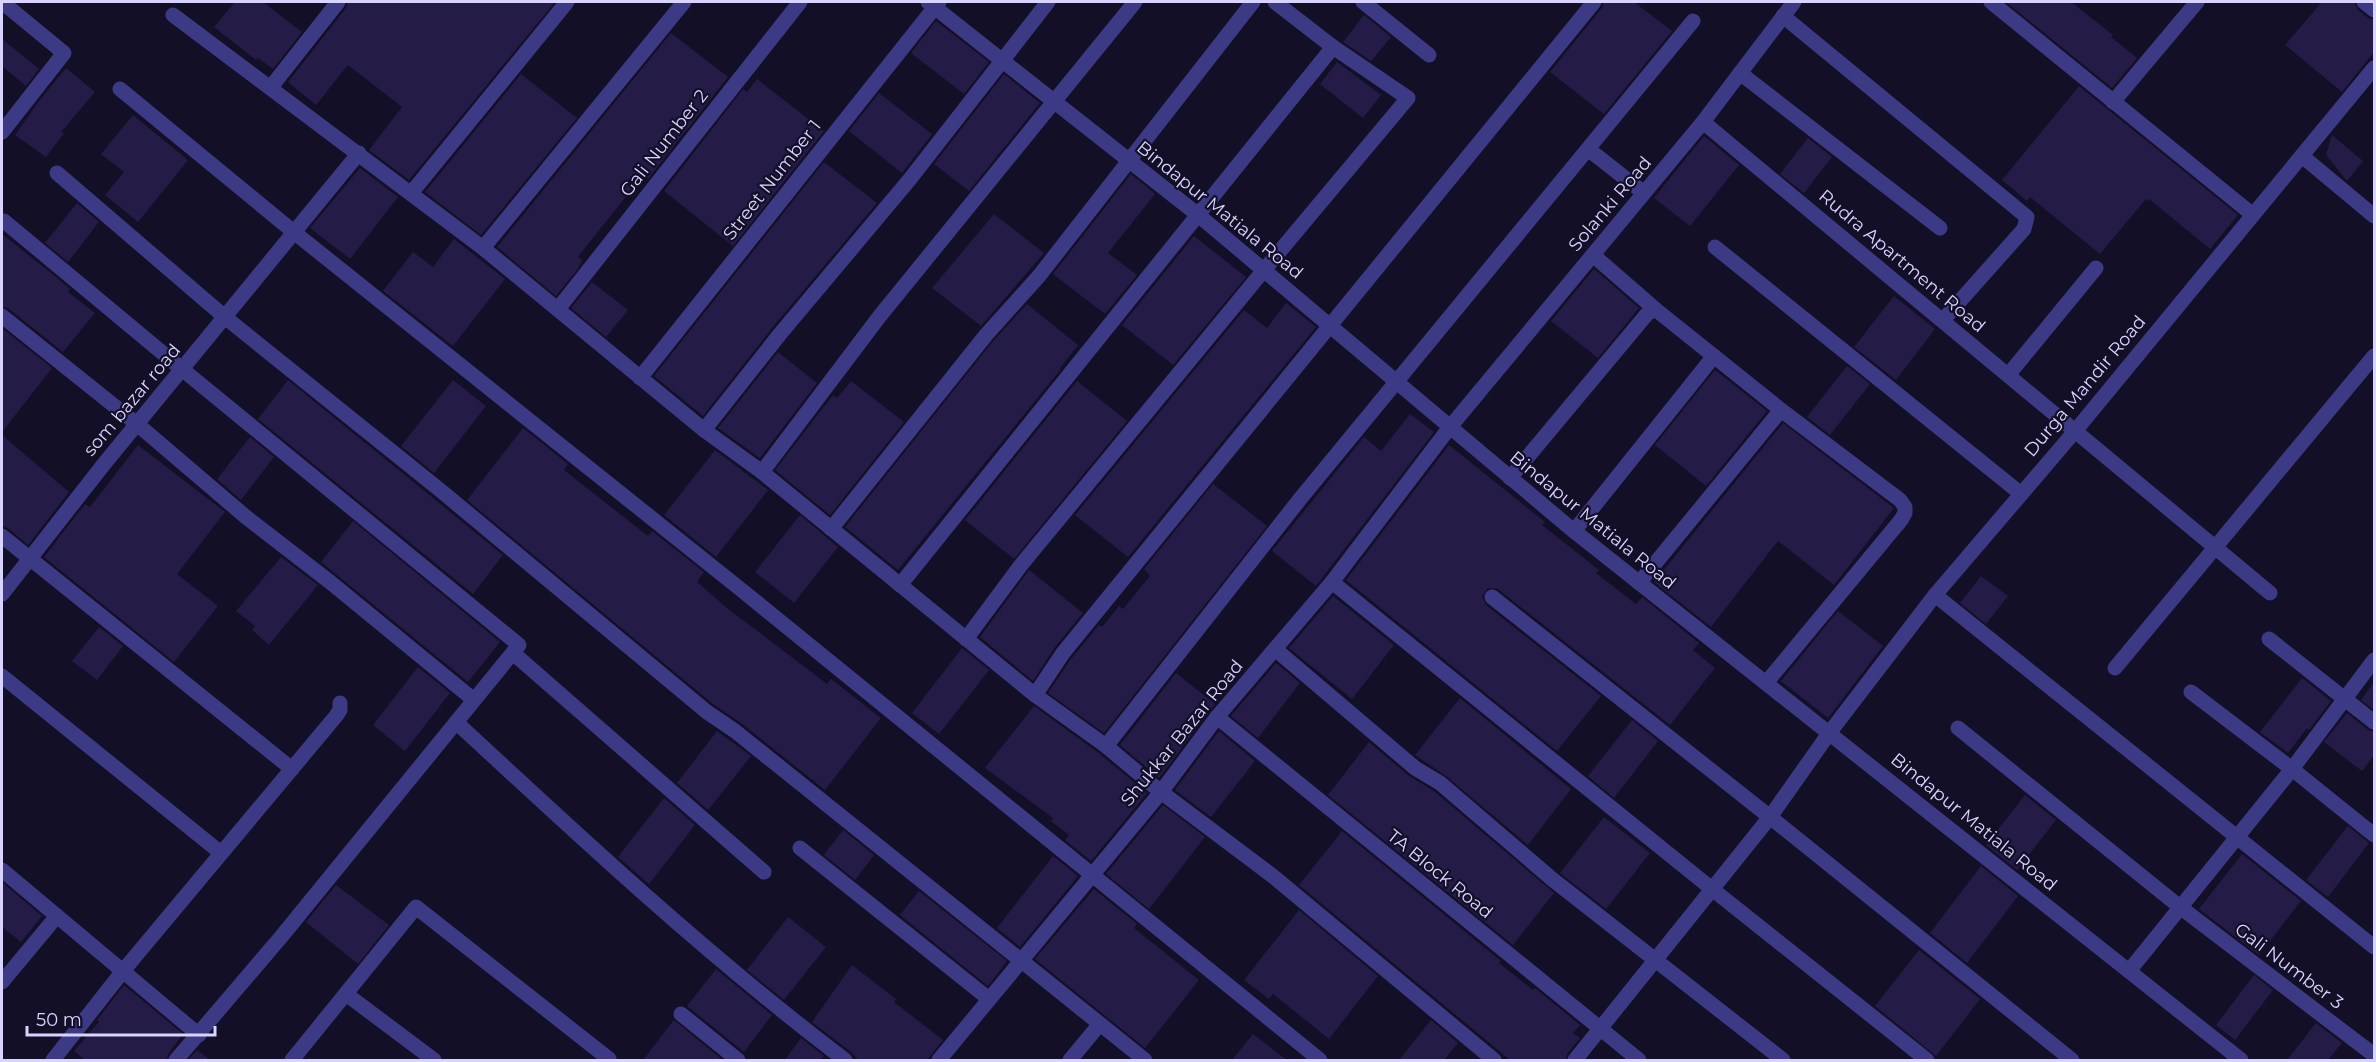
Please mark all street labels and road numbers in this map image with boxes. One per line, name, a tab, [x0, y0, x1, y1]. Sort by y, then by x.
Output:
street label: Gali Number 2	[615, 85, 713, 201]
street label: Street Number 1	[718, 116, 826, 244]
street label: Bindapur Matiala Road	[1132, 136, 1308, 284]
street label: Solanki Road	[1564, 152, 1656, 256]
street label: Rudra Apartment Road	[1814, 185, 1990, 337]
street label: Durga Mandir Road	[2019, 311, 2151, 461]
street label: som bazar road	[79, 340, 185, 460]
street label: Bindapur Matiala Road	[1505, 446, 1681, 594]
street label: Shukkar Bazar Road	[1116, 655, 1248, 811]
street label: Bindapur Matiala Road	[1886, 748, 2062, 896]
street label: TA Block Road	[1383, 825, 1497, 923]
street label: Gali Number 3	[2230, 918, 2348, 1014]

